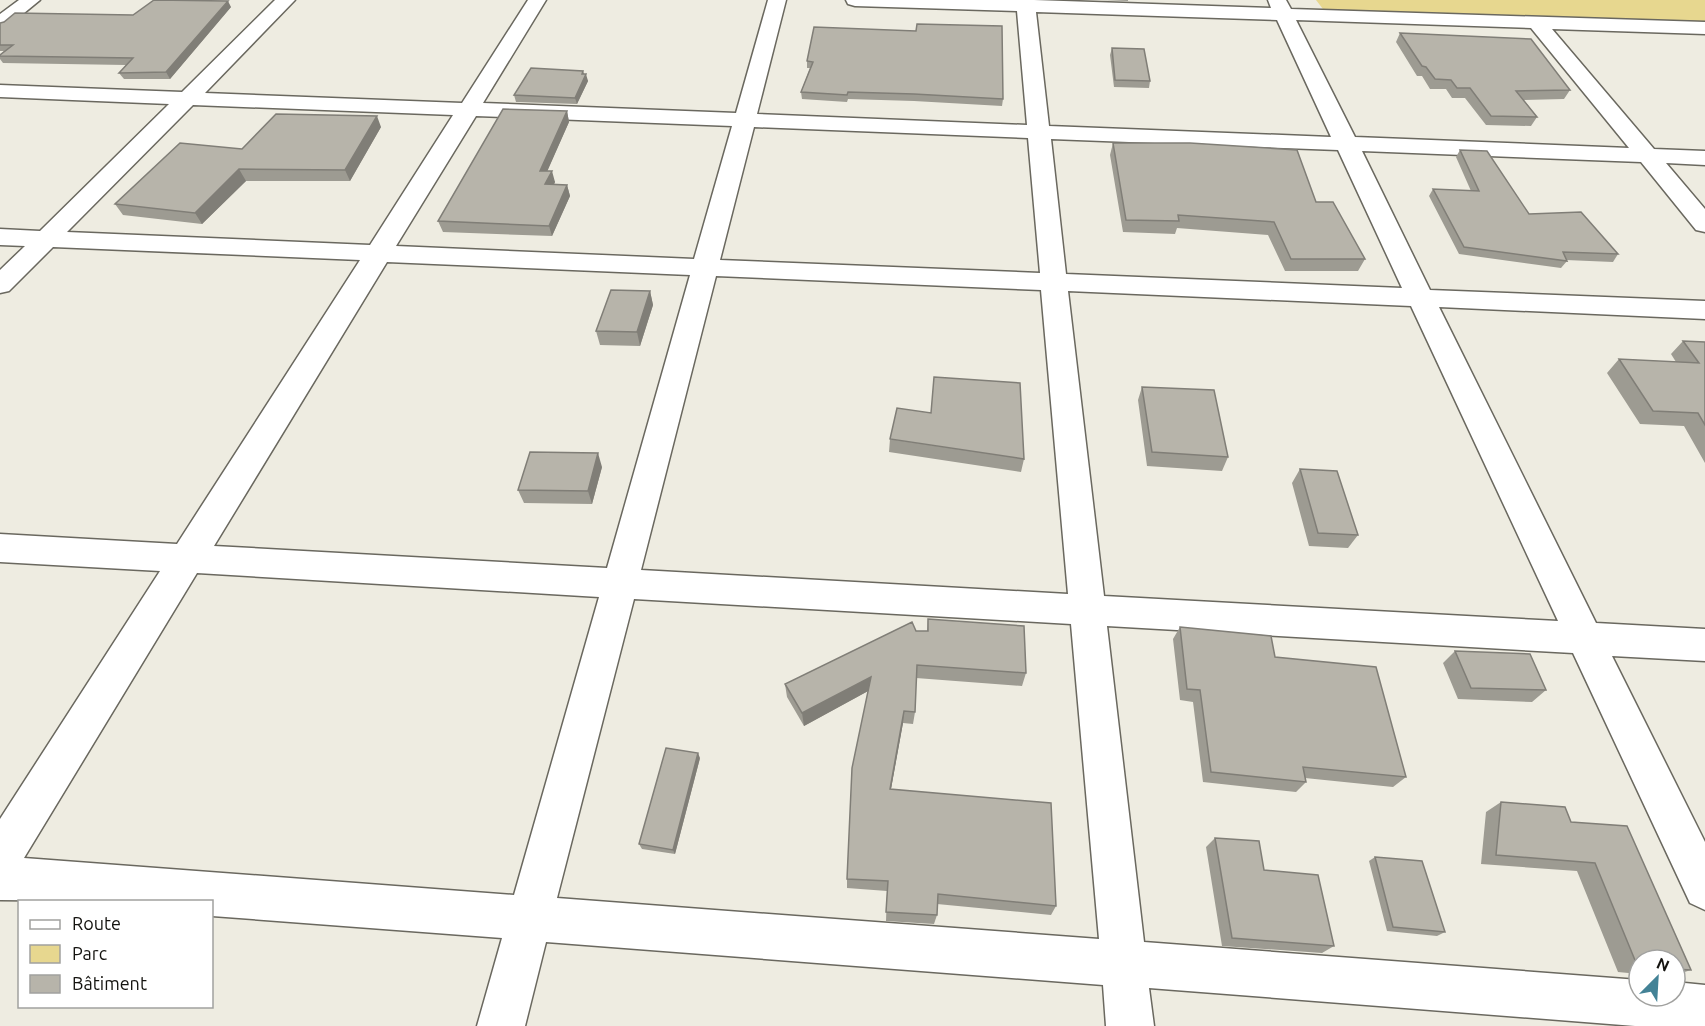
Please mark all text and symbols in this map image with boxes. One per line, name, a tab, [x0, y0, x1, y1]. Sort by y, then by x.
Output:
legend	[18, 900, 213, 1008]
text: Route	[72, 913, 121, 933]
text: Parc	[72, 943, 107, 963]
north arrow	[1627, 948, 1687, 1008]
text: N	[1654, 954, 1672, 975]
text: Bâtiment	[72, 973, 147, 993]

